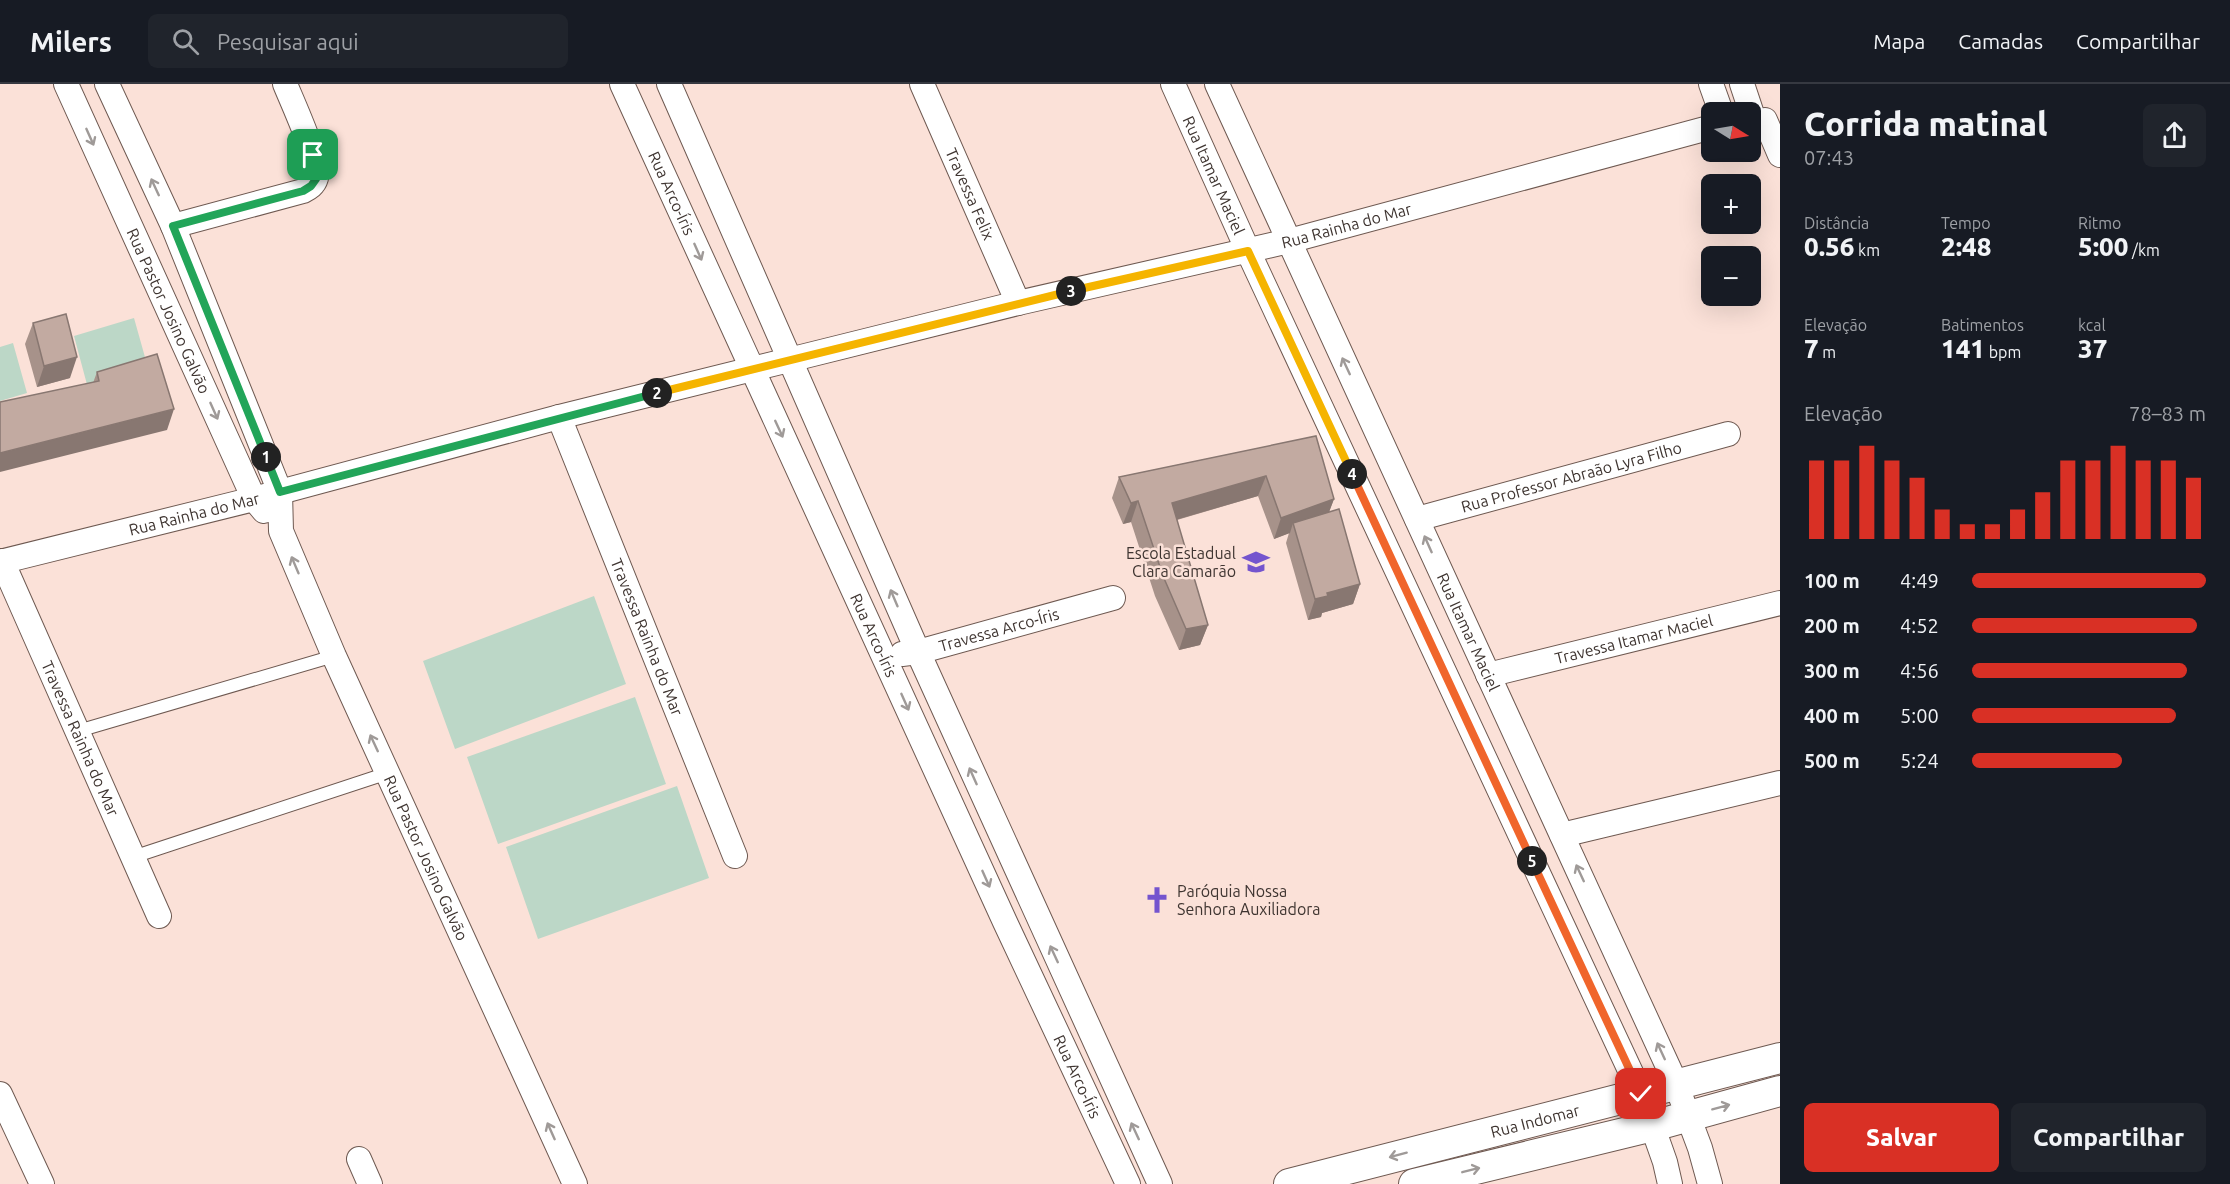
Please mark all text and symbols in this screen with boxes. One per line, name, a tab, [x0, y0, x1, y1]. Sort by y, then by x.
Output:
search box	[148, 14, 568, 68]
icon: search	[169, 25, 202, 58]
text: Milers	[30, 26, 112, 57]
text: Pesquisar aqui	[217, 29, 359, 54]
text: Mapa	[1873, 29, 1925, 53]
text: Camadas	[1958, 29, 2043, 53]
text: Compartilhar	[2076, 29, 2200, 53]
north arrow	[1701, 102, 1761, 162]
map controls	[1701, 102, 1761, 306]
button: share	[2143, 104, 2206, 167]
text: Corrida matinal	[1804, 105, 2048, 142]
street label: Rua Itamar Maciel	[1180, 113, 1248, 237]
one-way arrow	[84, 128, 96, 146]
pin	[287, 129, 338, 180]
icon: arrive	[296, 138, 329, 171]
street label: Travessa Felix	[942, 145, 998, 243]
text: 07:43	[1804, 146, 1854, 169]
street label: Rua Arco-Íris	[645, 149, 699, 238]
button: +	[1701, 174, 1761, 234]
one-way arrow	[148, 179, 160, 197]
street label: Rua Rainha do Mar	[1280, 199, 1413, 251]
text: Distância	[1804, 214, 1869, 232]
text: Tempo	[1941, 214, 1991, 232]
text: Ritmo	[2078, 214, 2121, 232]
street label: Rua Pastor Josino Galvão	[123, 225, 214, 396]
text: 0.56	[1804, 232, 1854, 261]
text: 2:48	[1941, 232, 1991, 261]
text: 5:00	[2078, 232, 2128, 261]
text: km	[1854, 241, 1880, 259]
text: /km	[2128, 241, 2160, 259]
one-way arrow	[693, 243, 704, 261]
button: −	[1701, 246, 1761, 306]
pin: 3	[1056, 276, 1086, 306]
text: 3	[1066, 282, 1076, 300]
text: Elevação	[1804, 316, 1867, 334]
text: Batimentos	[1941, 316, 2024, 334]
text: kcal	[2078, 316, 2106, 334]
text: 7	[1804, 334, 1819, 363]
text: 141	[1941, 334, 1985, 363]
text: 37	[2078, 334, 2107, 363]
text: m	[1819, 343, 1836, 361]
text: bpm	[1985, 343, 2021, 361]
one-way arrow	[1340, 358, 1352, 376]
pin: 2	[642, 378, 672, 408]
text: 2	[652, 384, 662, 402]
one-way arrow	[208, 401, 220, 419]
text: Elevação	[1804, 402, 1883, 425]
text: 78–83 m	[2129, 402, 2206, 425]
one-way arrow	[773, 420, 785, 438]
street label: Rua Professor Abraão Lyra Filho	[1459, 438, 1684, 516]
pin: 1	[251, 442, 281, 472]
text: 1	[261, 448, 271, 466]
pin: 4	[1337, 459, 1367, 489]
text: 4	[1347, 465, 1357, 483]
street label: Rua Rainha do Mar	[127, 489, 261, 539]
one-way arrow	[1422, 535, 1433, 553]
place label: Escola Estadual Clara Camarão	[1126, 544, 1236, 580]
school or university icon: Escola Estadual Clara Camarão	[1241, 547, 1271, 577]
one-way arrow	[289, 556, 301, 574]
street label: Travessa Rainha do Mar	[608, 556, 687, 718]
text: 100 m	[1804, 569, 1860, 592]
text: 4:49	[1900, 569, 1939, 592]
street label: Rua Itamar Maciel	[1434, 570, 1503, 694]
one-way arrow	[888, 589, 899, 607]
street label: Rua Arco-Íris	[847, 591, 901, 680]
street label: Travessa Arco-Íris	[937, 604, 1061, 655]
street label: Travessa Itamar Maciel	[1553, 611, 1714, 667]
text: 200 m	[1804, 614, 1860, 637]
text: 4:52	[1900, 614, 1939, 637]
street label: Travessa Rainha do Mar	[38, 658, 123, 819]
text: 300 m	[1804, 659, 1860, 682]
text: 4:56	[1900, 659, 1939, 682]
one-way arrow	[900, 692, 911, 710]
text: 400 m	[1804, 704, 1860, 727]
text: 5:00	[1900, 704, 1939, 727]
one-way arrow	[368, 734, 379, 752]
text: 500 m	[1804, 749, 1860, 772]
text: 5:24	[1900, 749, 1939, 772]
one-way arrow	[967, 767, 978, 786]
street label: Rua Pastor Josino Galvão	[381, 772, 472, 943]
pin: 5	[1517, 846, 1547, 876]
text: 5	[1527, 852, 1537, 870]
one-way arrow	[1573, 865, 1585, 883]
one-way arrow	[980, 870, 992, 888]
place label: Paróquia Nossa Senhora Auxiliadora	[1177, 882, 1321, 918]
church icon: Paróquia Nossa Senhora Auxiliadora	[1142, 885, 1172, 915]
one-way arrow	[1047, 945, 1059, 963]
street label: Rua Arco-Íris	[1050, 1032, 1105, 1121]
one-way arrow	[1655, 1042, 1666, 1060]
pin	[1615, 1068, 1666, 1119]
icon: check	[1624, 1077, 1657, 1110]
one-way arrow	[1711, 1100, 1730, 1112]
street label: Rua Indomar	[1489, 1101, 1581, 1141]
button: Salvar	[1804, 1103, 1999, 1172]
button: Compartilhar	[2011, 1103, 2206, 1172]
one-way arrow	[544, 1122, 556, 1140]
one-way arrow	[1129, 1122, 1141, 1140]
one-way arrow	[1389, 1150, 1408, 1161]
one-way arrow	[1461, 1164, 1480, 1176]

